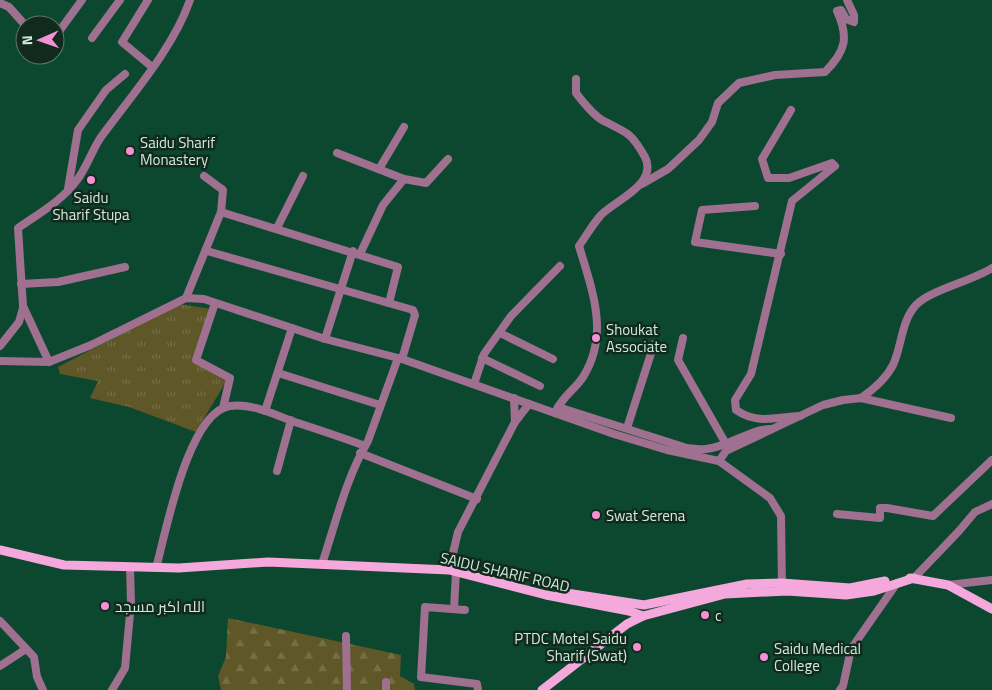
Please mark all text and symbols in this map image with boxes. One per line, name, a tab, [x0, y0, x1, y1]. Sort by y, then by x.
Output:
north arrow	[15, 15, 65, 65]
text: N	[16, 35, 37, 46]
place label: Saidu Sharif Monastery	[140, 131, 215, 171]
marker: Saidu Sharif Monastery	[124, 145, 136, 157]
marker: Saidu Sharif Stupa	[85, 174, 97, 186]
place label: Saidu Sharif Stupa	[52, 186, 130, 226]
place label: Shoukat Associate	[606, 318, 667, 358]
marker: Shoukat Associate	[590, 332, 602, 344]
place label: Swat Serena	[606, 504, 686, 527]
marker: Swat Serena	[590, 509, 602, 521]
street label: SAIDU SHARIF ROAD	[438, 546, 572, 598]
place label: اللہ اکبر مسجد	[115, 595, 205, 618]
marker: اللہ اکبر مسجد	[99, 600, 111, 612]
place label: c	[715, 604, 722, 627]
marker: c	[699, 609, 711, 621]
place label: PTDC Motel Saidu Sharif (Swat)	[514, 627, 627, 667]
place label: Saidu Medical College	[774, 637, 861, 677]
marker: PTDC Motel Saidu Sharif (Swat)	[631, 641, 643, 653]
marker: Saidu Medical College	[758, 651, 770, 663]

